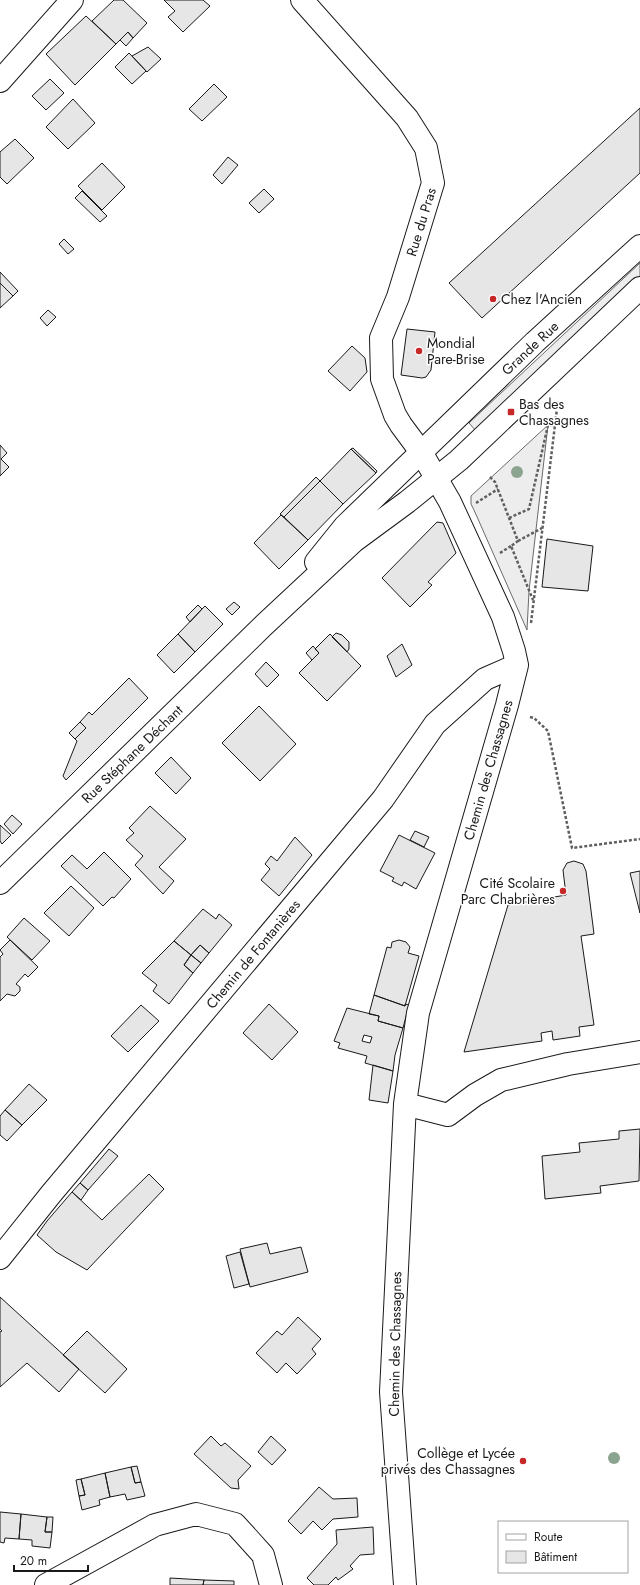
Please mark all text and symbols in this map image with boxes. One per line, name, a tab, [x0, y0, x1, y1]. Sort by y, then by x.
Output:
street label: Rue du Pras	[401, 185, 441, 259]
place label: Chez l'Ancien	[501, 289, 582, 309]
marker: Chez l'Ancien	[488, 294, 498, 304]
street label: Grande Rue	[497, 316, 563, 380]
place label: Mondial Pare-Brise	[427, 333, 485, 369]
marker: Mondial Pare-Brise	[414, 346, 424, 356]
place label: Bas des Chassagnes	[519, 394, 589, 430]
marker: Bas des Chassagnes	[506, 407, 516, 417]
street label: Chemin des Chassagnes	[458, 697, 518, 843]
street label: Rue Stéphane Déchant	[77, 700, 188, 808]
place label: Cité Scolaire Parc Chabrières	[461, 873, 555, 909]
marker: Cité Scolaire Parc Chabrières	[558, 886, 568, 896]
street label: Chemin de Fontanières	[201, 895, 305, 1013]
street label: Chemin des Chassagnes	[384, 1271, 406, 1417]
place label: Collège et Lycée privés des Chassagnes	[381, 1443, 515, 1479]
marker: Collège et Lycée privés des Chassagnes	[518, 1456, 528, 1466]
legend	[498, 1521, 628, 1573]
text: Route	[534, 1528, 563, 1546]
scale bar	[14, 1547, 88, 1573]
text: Bâtiment	[534, 1548, 577, 1566]
text: 20 m	[20, 1552, 47, 1570]

